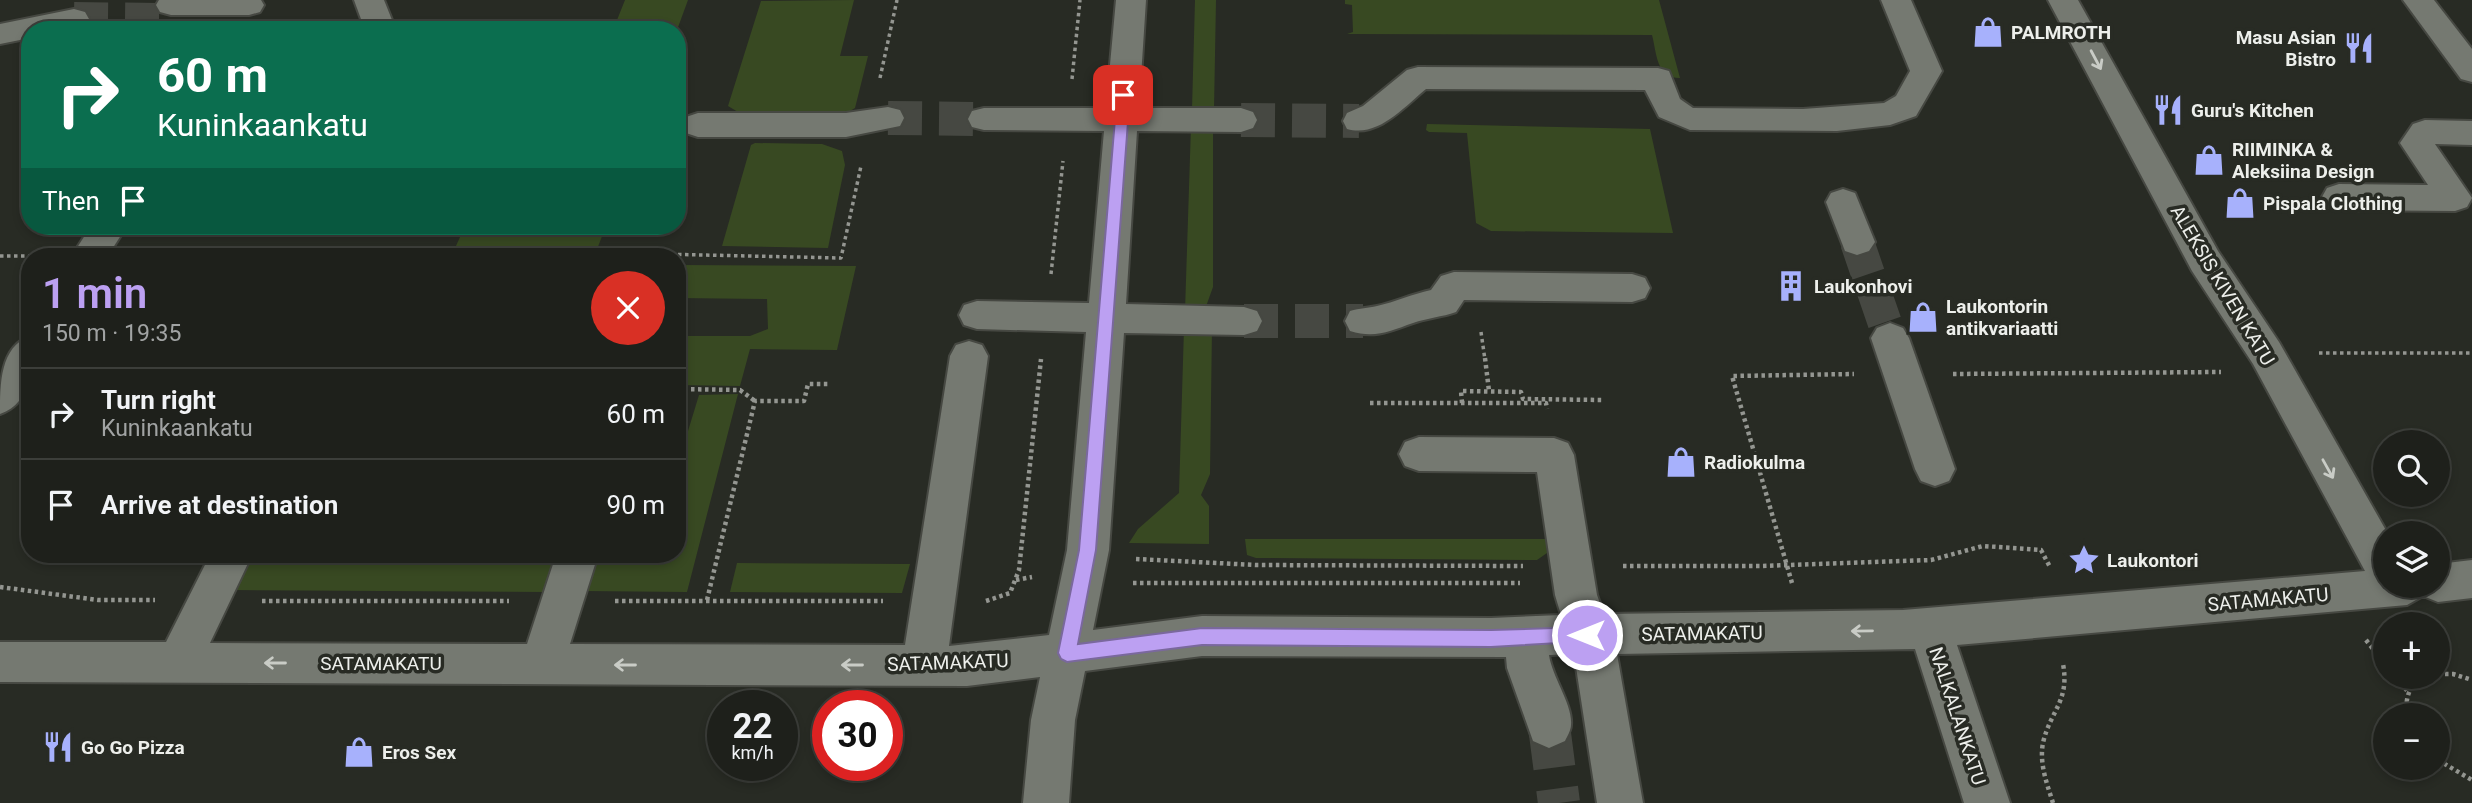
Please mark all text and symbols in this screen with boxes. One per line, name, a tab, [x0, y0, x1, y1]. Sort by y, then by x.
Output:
shop icon: PALMROTH	[1971, 15, 2005, 49]
place label: PALMROTH	[2011, 21, 2111, 44]
place label: Masu Asian Bistro	[2236, 26, 2336, 71]
restaurant icon: Masu Asian Bistro	[2342, 31, 2376, 65]
text: 60 m	[157, 47, 268, 104]
icon: right	[42, 49, 133, 140]
one-way arrow	[2089, 49, 2103, 70]
pin	[1093, 65, 1153, 125]
icon: arrive	[1104, 76, 1142, 114]
restaurant icon: Guru's Kitchen	[2151, 93, 2185, 127]
place label: Guru's Kitchen	[2191, 99, 2314, 122]
text: Kuninkaankatu	[157, 106, 368, 144]
place label: RIIMINKA & Aleksiina Design	[2232, 138, 2374, 183]
shop icon: RIIMINKA & Aleksiina Design	[2192, 143, 2226, 177]
icon: arrive	[114, 182, 152, 220]
text: Then	[42, 186, 100, 216]
shop icon: Pispala Clothing	[2223, 186, 2257, 220]
place label: Pispala Clothing	[2263, 192, 2403, 215]
street label: ALEKSIS KIVEN KATU	[2166, 201, 2280, 370]
text: 1 min	[42, 269, 147, 318]
building icon: Laukonhovi	[1774, 269, 1808, 303]
button: close	[591, 271, 665, 345]
place label: Laukonhovi	[1814, 275, 1913, 298]
place label: Laukontorin antikvariaatti	[1946, 295, 2058, 340]
shop icon: Laukontorin antikvariaatti	[1906, 300, 1940, 334]
text: 150 m · 19:35	[42, 320, 181, 347]
text: Turn right	[101, 385, 216, 415]
icon: right	[42, 395, 80, 433]
text: 60 m	[607, 399, 665, 429]
text: Kuninkaankatu	[101, 415, 253, 442]
map controls	[2373, 430, 2450, 780]
button: search	[2373, 430, 2450, 507]
shop icon: Radiokulma	[1664, 445, 1698, 479]
place label: Radiokulma	[1704, 451, 1805, 474]
one-way arrow	[2322, 458, 2336, 479]
icon: arrive	[42, 486, 80, 524]
text: Arrive at destination	[101, 490, 338, 520]
text: 90 m	[607, 490, 665, 520]
button: layers	[2373, 521, 2450, 598]
place icon: Laukontori	[2067, 543, 2101, 577]
place label: Laukontori	[2107, 549, 2199, 572]
street label: SATAMAKATU	[2207, 583, 2330, 616]
position arrow	[1550, 598, 1624, 672]
button: +	[2373, 612, 2450, 689]
street label: SATAMAKATU	[1641, 621, 1763, 646]
one-way arrow	[1851, 624, 1874, 638]
street label: NALKALANKATU	[1924, 644, 1991, 788]
street label: SATAMAKATU	[887, 649, 1009, 676]
street label: SATAMAKATU	[320, 652, 442, 675]
one-way arrow	[264, 656, 287, 669]
one-way arrow	[614, 658, 637, 671]
one-way arrow	[841, 658, 864, 672]
speed limit sign: 30	[812, 690, 903, 781]
button: −	[2373, 703, 2450, 780]
text: 22	[732, 706, 773, 747]
restaurant icon: Go Go Pizza	[41, 730, 75, 764]
shop icon: Eros Sex	[342, 735, 376, 769]
place label: Go Go Pizza	[81, 736, 185, 759]
place label: Eros Sex	[382, 741, 457, 764]
text: km/h	[731, 742, 774, 763]

